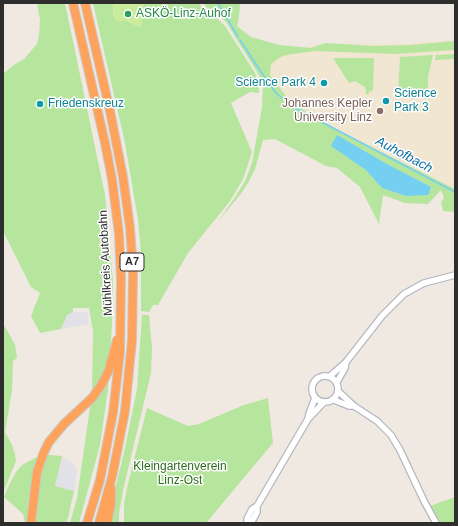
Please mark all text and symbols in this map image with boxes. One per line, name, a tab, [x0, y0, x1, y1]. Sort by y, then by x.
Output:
place label: ASKÖ-Linz-Auhof	[136, 7, 231, 21]
marker: ASKÖ-Linz-Auhof	[123, 9, 133, 19]
place label: Science Park 4	[235, 76, 316, 90]
marker: Science Park 4	[319, 78, 329, 88]
place label: Science Park 3	[394, 87, 437, 115]
marker: Science Park 3	[381, 96, 391, 106]
place label: Friedenskreuz	[48, 97, 124, 111]
place label: Johannes Kepler University Linz	[282, 97, 372, 125]
marker: Friedenskreuz	[35, 99, 45, 109]
marker: Johannes Kepler University Linz	[375, 106, 385, 116]
water label: Auhofbach	[373, 134, 435, 176]
street label: Mühlkreis Autobahn	[96, 210, 116, 316]
road number: A7	[120, 253, 144, 271]
park label: Kleingartenverein Linz-Ost	[133, 460, 227, 488]

